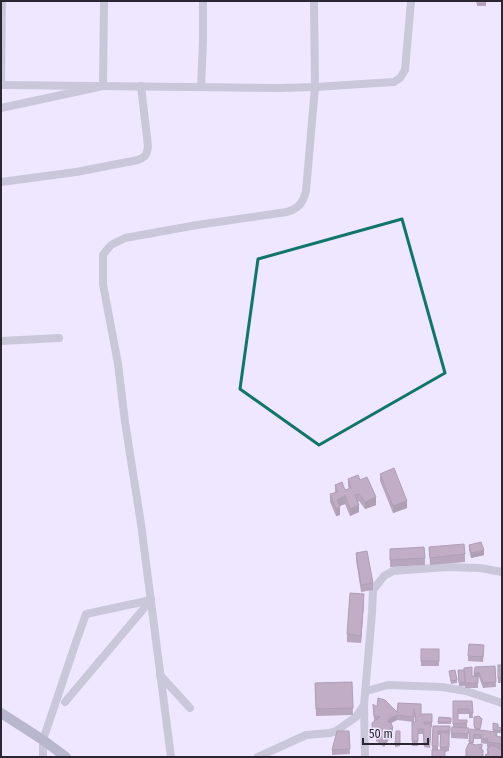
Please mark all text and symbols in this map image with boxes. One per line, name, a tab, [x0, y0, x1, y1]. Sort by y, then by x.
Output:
scale bar	[363, 720, 428, 746]
text: 50 m	[369, 727, 393, 741]

